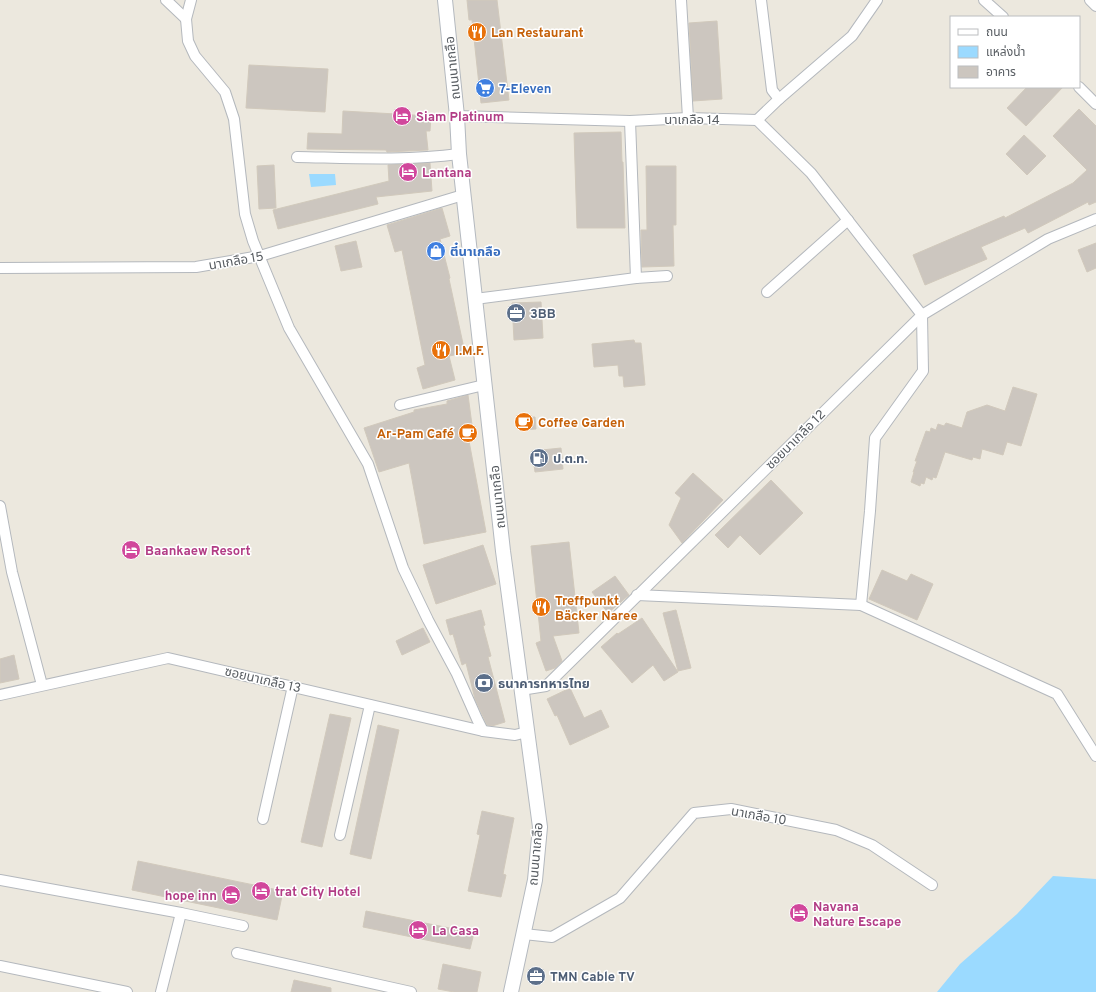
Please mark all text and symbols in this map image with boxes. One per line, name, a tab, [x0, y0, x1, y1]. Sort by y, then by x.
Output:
legend	[950, 16, 1080, 88]
restaurant icon: Lan Restaurant	[466, 21, 488, 43]
text: ถนน	[986, 25, 1008, 41]
place label: Lan Restaurant	[491, 26, 584, 42]
street label: ถนนนาเกลือ	[443, 35, 465, 100]
text: แหล่งน้ำ	[986, 43, 1025, 61]
text: อาคาร	[986, 65, 1016, 81]
supermarket icon: 7-Eleven	[474, 77, 496, 99]
place label: 7-Eleven	[499, 82, 552, 98]
hotel icon: Siam Platinum	[391, 105, 413, 127]
place label: Siam Platinum	[416, 110, 504, 126]
street label: นาเกลือ 14	[664, 113, 720, 129]
hotel icon: Lantana	[397, 161, 419, 183]
place label: Lantana	[422, 166, 471, 182]
shop icon: ตี๋นาเกลือ	[425, 240, 447, 262]
place label: ตี๋นาเกลือ	[450, 242, 501, 261]
street label: นาเกลือ 15	[208, 249, 265, 275]
office icon: 3BB	[505, 302, 527, 324]
place label: 3BB	[530, 307, 556, 323]
restaurant icon: I.M.F.	[430, 339, 452, 361]
place label: I.M.F.	[455, 344, 484, 360]
street label: ซอยนาเกลือ 12	[763, 407, 830, 474]
cafe icon: Coffee Garden	[513, 411, 535, 433]
place label: Coffee Garden	[538, 416, 625, 432]
cafe icon: Ar-Pam Café	[457, 422, 479, 444]
place label: Ar-Pam Café	[377, 427, 454, 443]
fuel station icon: ป.ต.ท.	[528, 447, 550, 469]
place label: ป.ต.ท.	[553, 452, 588, 468]
street label: ถนนนาเกลือ	[488, 464, 510, 529]
hotel icon: Baankaew Resort	[120, 539, 142, 561]
place label: Baankaew Resort	[145, 544, 251, 560]
place label: Treffpunkt Bäcker Naree	[555, 594, 638, 625]
restaurant icon: Treffpunkt Bäcker Naree	[530, 596, 552, 618]
street label: ซอยนาเกลือ 13	[223, 664, 302, 698]
bank icon: ธนาคารทหารไทย	[473, 672, 495, 694]
place label: ธนาคารทหารไทย	[498, 677, 590, 693]
street label: นาเกลือ 10	[730, 804, 788, 830]
street label: ถนนนาเกลือ	[526, 822, 548, 887]
hotel icon: trat City Hotel	[250, 880, 272, 902]
hotel icon: hope inn	[220, 884, 242, 906]
place label: trat City Hotel	[275, 885, 360, 901]
place label: hope inn	[165, 889, 217, 905]
place label: Navana Nature Escape	[813, 900, 901, 931]
hotel icon: Navana Nature Escape	[788, 902, 810, 924]
hotel icon: La Casa	[407, 919, 429, 941]
place label: La Casa	[432, 924, 479, 940]
office icon: TMN Cable TV	[525, 965, 547, 987]
place label: TMN Cable TV	[550, 970, 635, 986]

